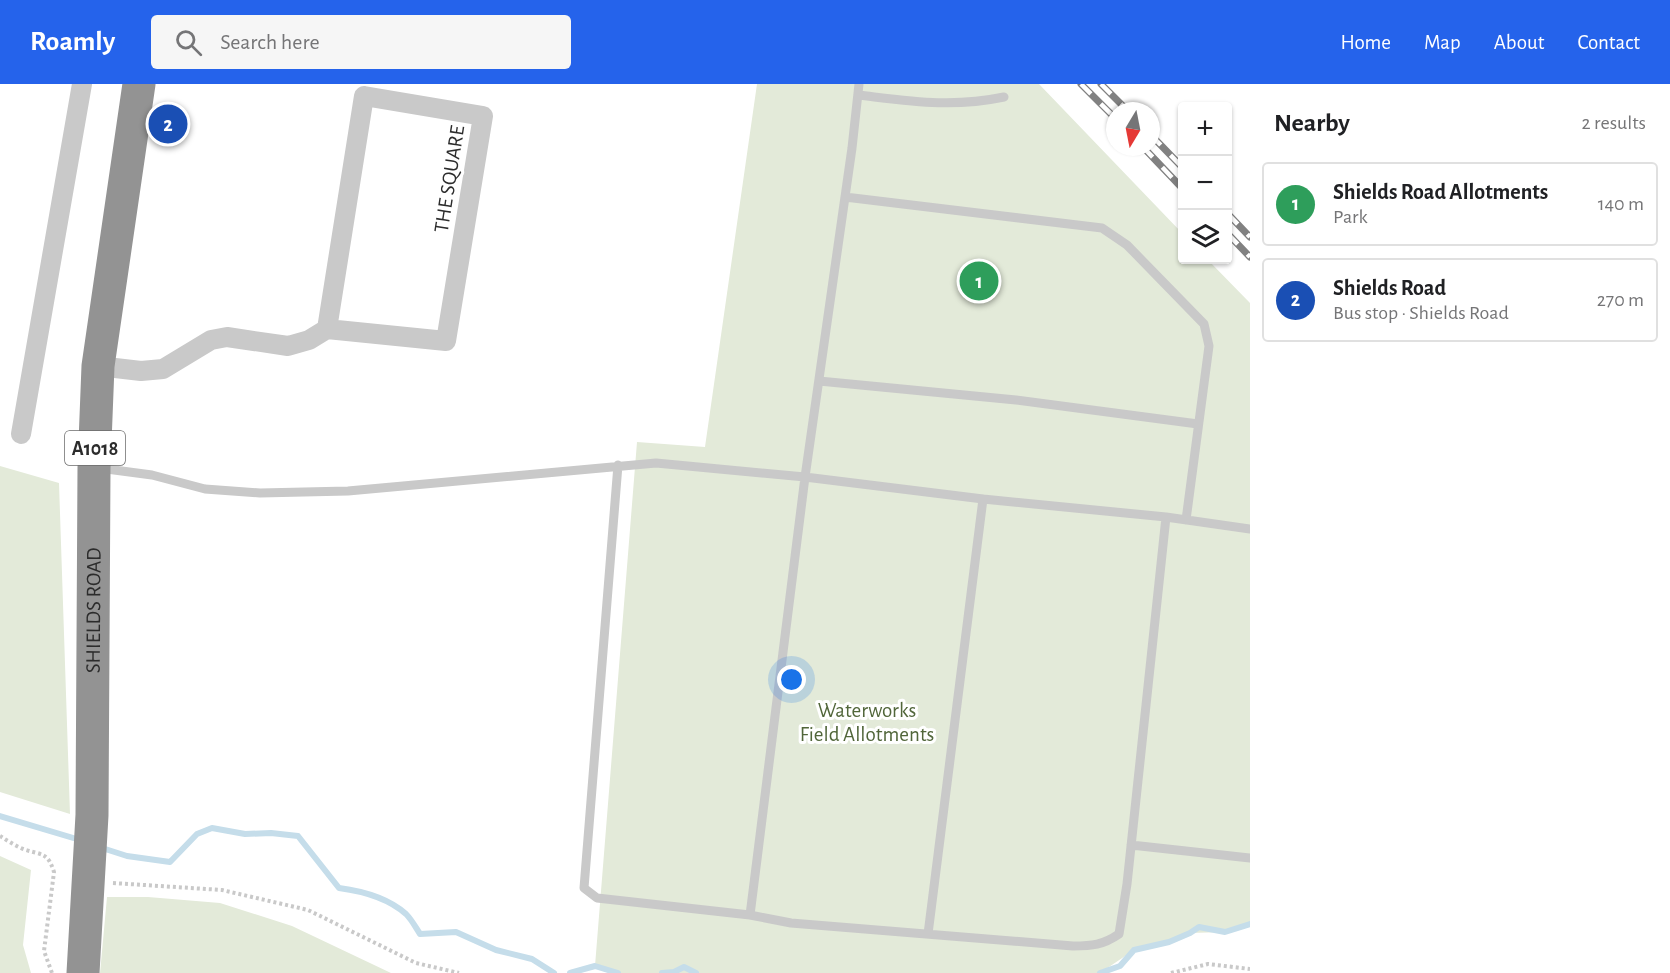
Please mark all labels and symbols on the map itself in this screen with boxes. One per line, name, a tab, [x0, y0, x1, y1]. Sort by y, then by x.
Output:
pin: 2	[148, 102, 188, 147]
north arrow	[1106, 102, 1160, 156]
street label: THE SQUARE	[431, 124, 468, 234]
pin: 1	[960, 258, 998, 304]
road number: A1018	[65, 431, 125, 465]
street label: SHIELDS ROAD	[83, 547, 105, 673]
your location	[777, 665, 806, 694]
park label: Waterworks Field Allotments	[800, 700, 934, 745]

